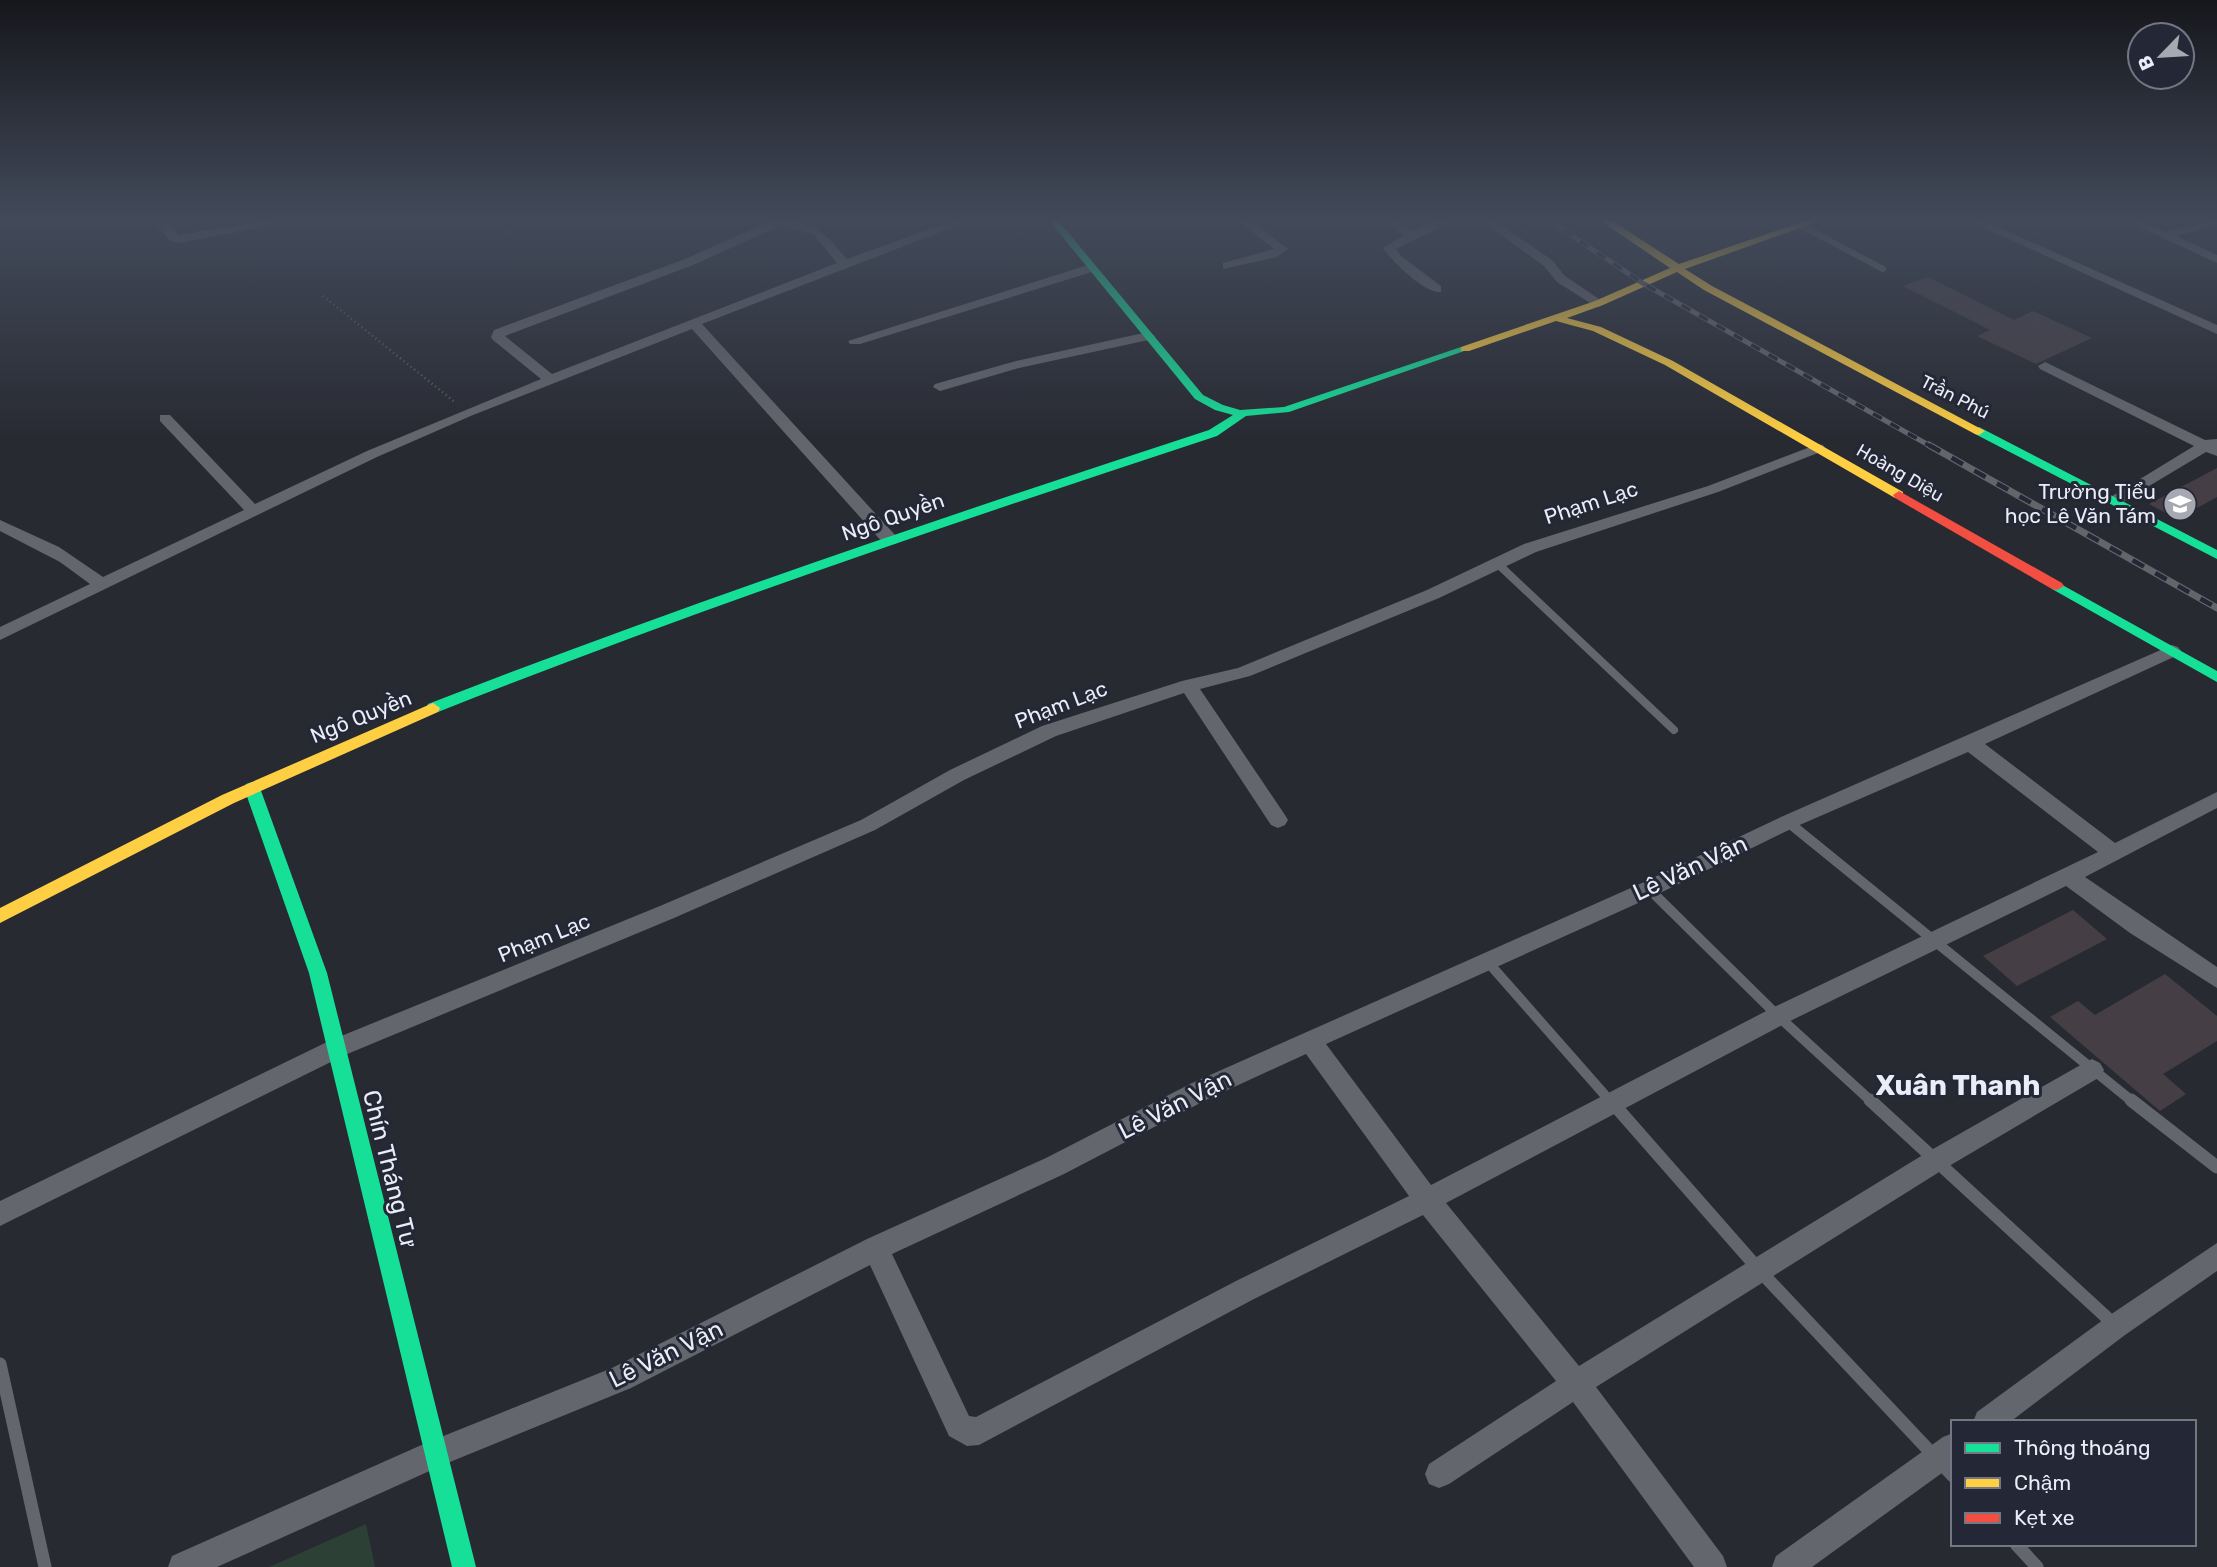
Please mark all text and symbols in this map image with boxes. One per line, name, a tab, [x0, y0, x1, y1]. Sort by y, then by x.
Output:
north arrow	[2126, 21, 2196, 91]
text: B	[2133, 52, 2159, 74]
street label: Trần Phú	[1917, 370, 1993, 424]
street label: Hoàng Diệu	[1853, 439, 1947, 507]
street label: Phạm Lạc	[1541, 476, 1641, 529]
place label: Trường Tiểu học Lê Văn Tám	[2005, 479, 2156, 528]
school or university icon: Trường Tiểu học Lê Văn Tám	[2161, 485, 2199, 523]
street label: Ngô Quyền	[838, 487, 947, 546]
street label: Phạm Lạc	[1011, 676, 1111, 734]
street label: Ngô Quyền	[307, 685, 415, 748]
street label: Lê Văn Vận	[1628, 829, 1752, 907]
street label: Phạm Lạc	[494, 908, 593, 967]
street label: Lê Văn Vận	[1114, 1065, 1236, 1145]
district label: Xuân Thanh	[1876, 1069, 2040, 1102]
street label: Chín Tháng Tư	[357, 1087, 423, 1251]
street label: Lê Văn Vận	[605, 1314, 727, 1394]
legend	[1951, 1420, 2196, 1546]
text: Thông thoáng	[2014, 1435, 2150, 1460]
text: Chậm	[2014, 1470, 2071, 1495]
text: Kẹt xe	[2014, 1505, 2074, 1530]

